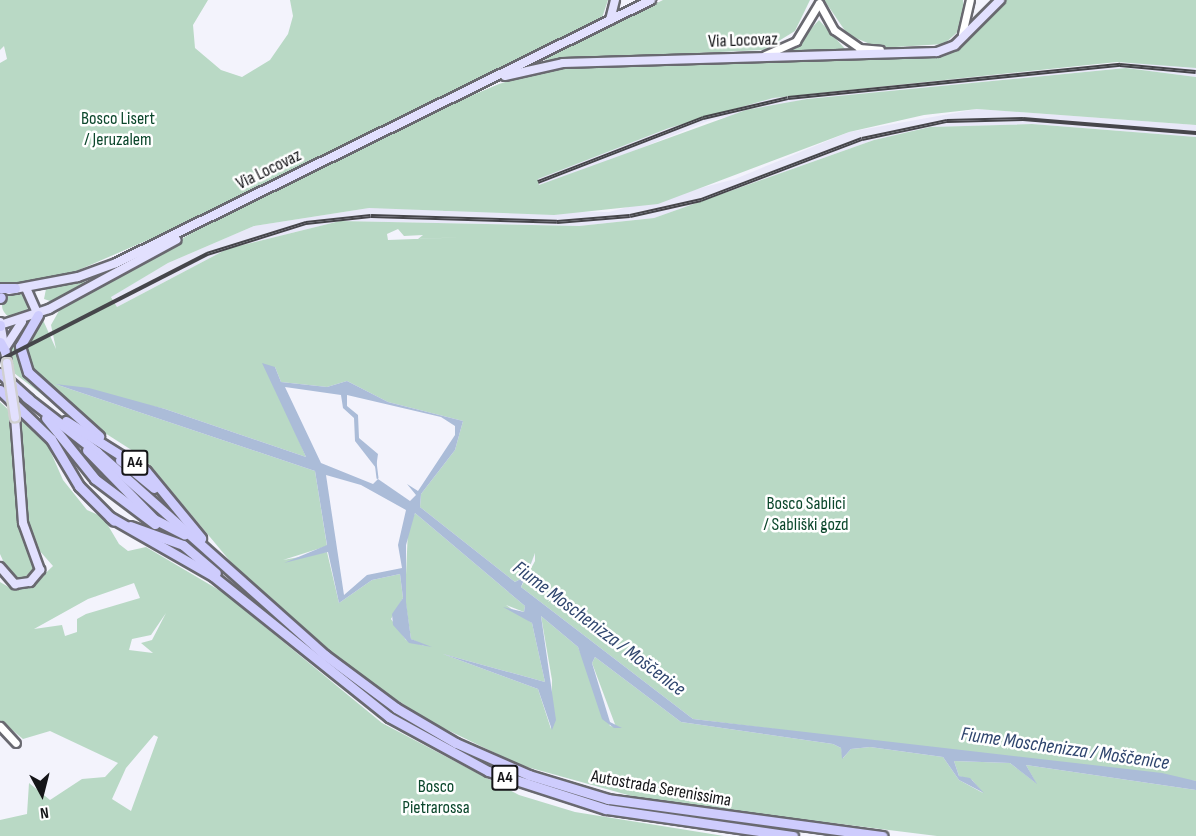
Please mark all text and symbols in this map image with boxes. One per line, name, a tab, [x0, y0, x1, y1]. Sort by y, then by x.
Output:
street label: Via Locovaz	[708, 29, 778, 53]
park label: Bosco Lisert / Jeruzalem	[81, 109, 155, 152]
street label: Via Locovaz	[233, 145, 305, 195]
road number: A4	[120, 450, 150, 476]
park label: Bosco Sablici / Sabliški gozd	[764, 494, 848, 536]
water label: Fiume Moschenizza / Moščenice	[508, 556, 690, 702]
water label: Fiume Moschenizza / Moščenice	[959, 723, 1171, 775]
north arrow	[12, 764, 72, 824]
road number: A4	[490, 765, 520, 791]
street label: Autostrada Serenissima	[589, 766, 733, 812]
park label: Bosco Pietrarossa	[402, 777, 470, 820]
text: N	[39, 802, 50, 822]

